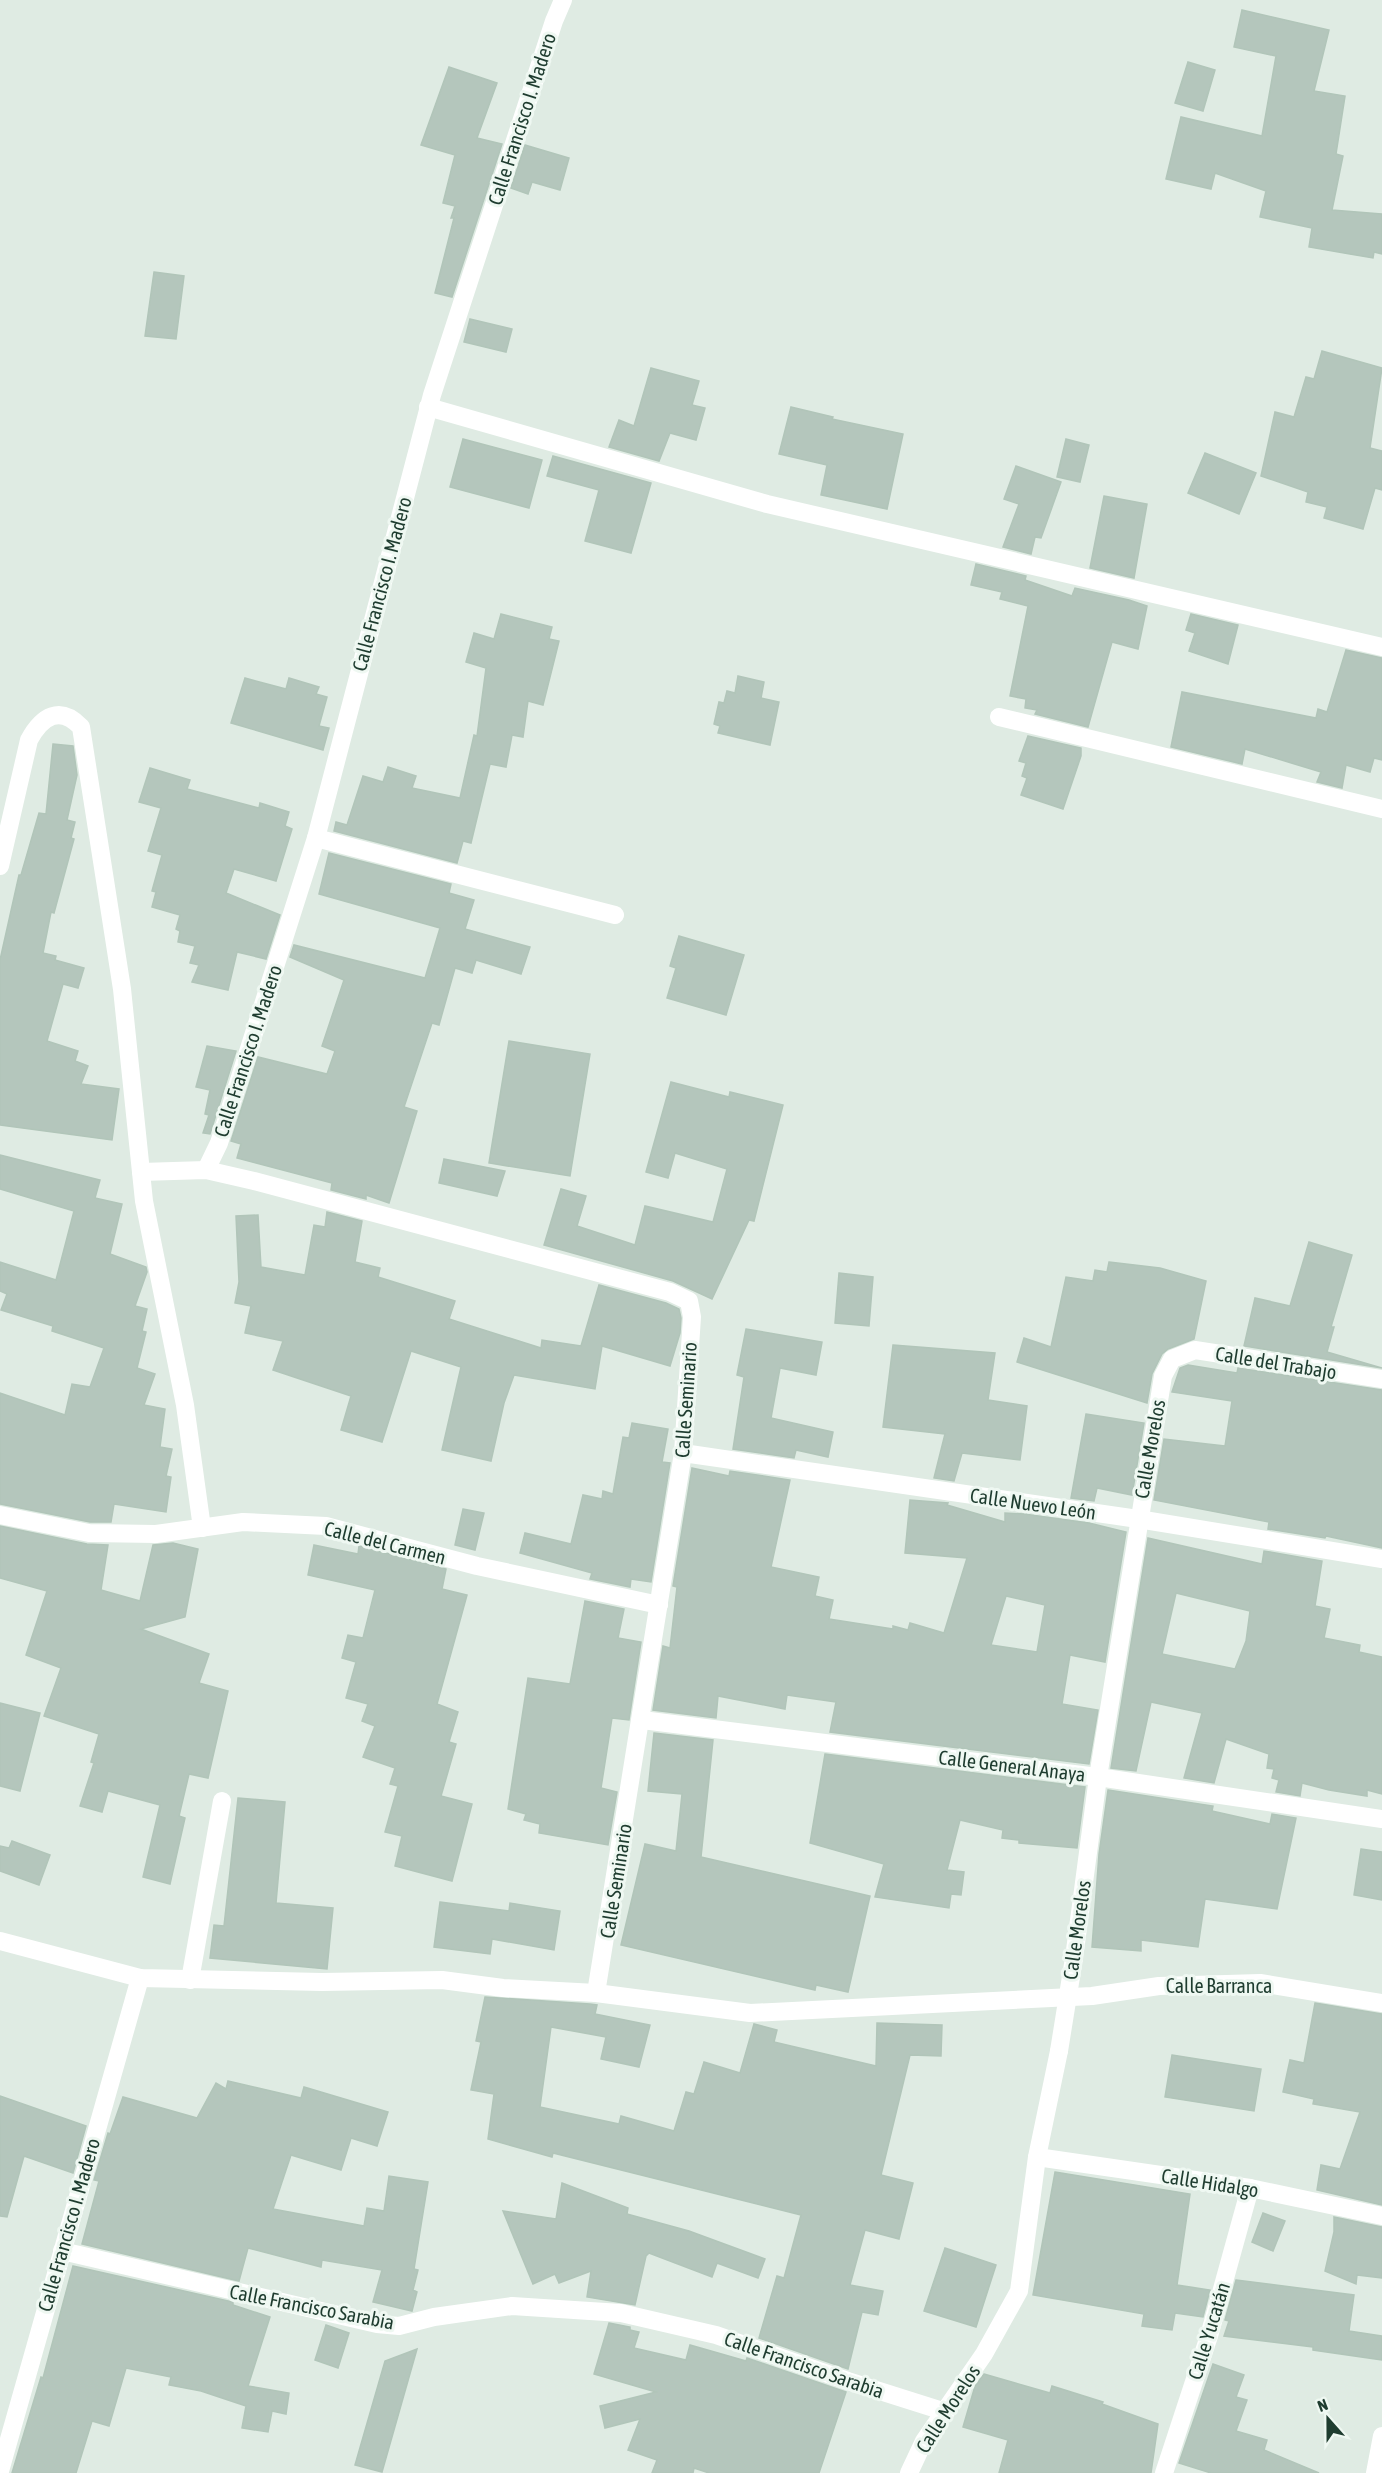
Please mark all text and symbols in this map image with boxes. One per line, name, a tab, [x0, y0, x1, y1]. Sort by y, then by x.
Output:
street label: Calle Francisco I. Madero	[483, 30, 560, 208]
street label: Calle Francisco I. Madero	[347, 494, 416, 673]
street label: Calle Francisco I. Madero	[209, 962, 286, 1140]
street label: Calle Seminario	[670, 1341, 701, 1459]
street label: Calle del Trabajo	[1214, 1342, 1338, 1383]
street label: Calle Morelos	[1130, 1398, 1170, 1500]
street label: Calle Nuevo León	[969, 1483, 1097, 1524]
street label: Calle del Carmen	[322, 1516, 448, 1569]
street label: Calle General Anaya	[937, 1745, 1087, 1786]
street label: Calle Seminario	[595, 1822, 636, 1940]
street label: Calle Morelos	[1058, 1879, 1095, 1981]
street label: Calle Barranca	[1166, 1974, 1272, 1997]
street label: Calle Francisco I. Madero	[33, 2136, 104, 2314]
street label: Calle Hidalgo	[1160, 2163, 1260, 2202]
street label: Calle Francisco Sarabia	[228, 2279, 396, 2334]
street label: Calle Yucatán	[1183, 2279, 1234, 2382]
street label: Calle Francisco Sarabia	[721, 2326, 887, 2403]
street label: Calle Morelos	[911, 2361, 984, 2457]
north arrow	[1298, 2389, 1358, 2449]
text: N	[1315, 2395, 1330, 2415]

